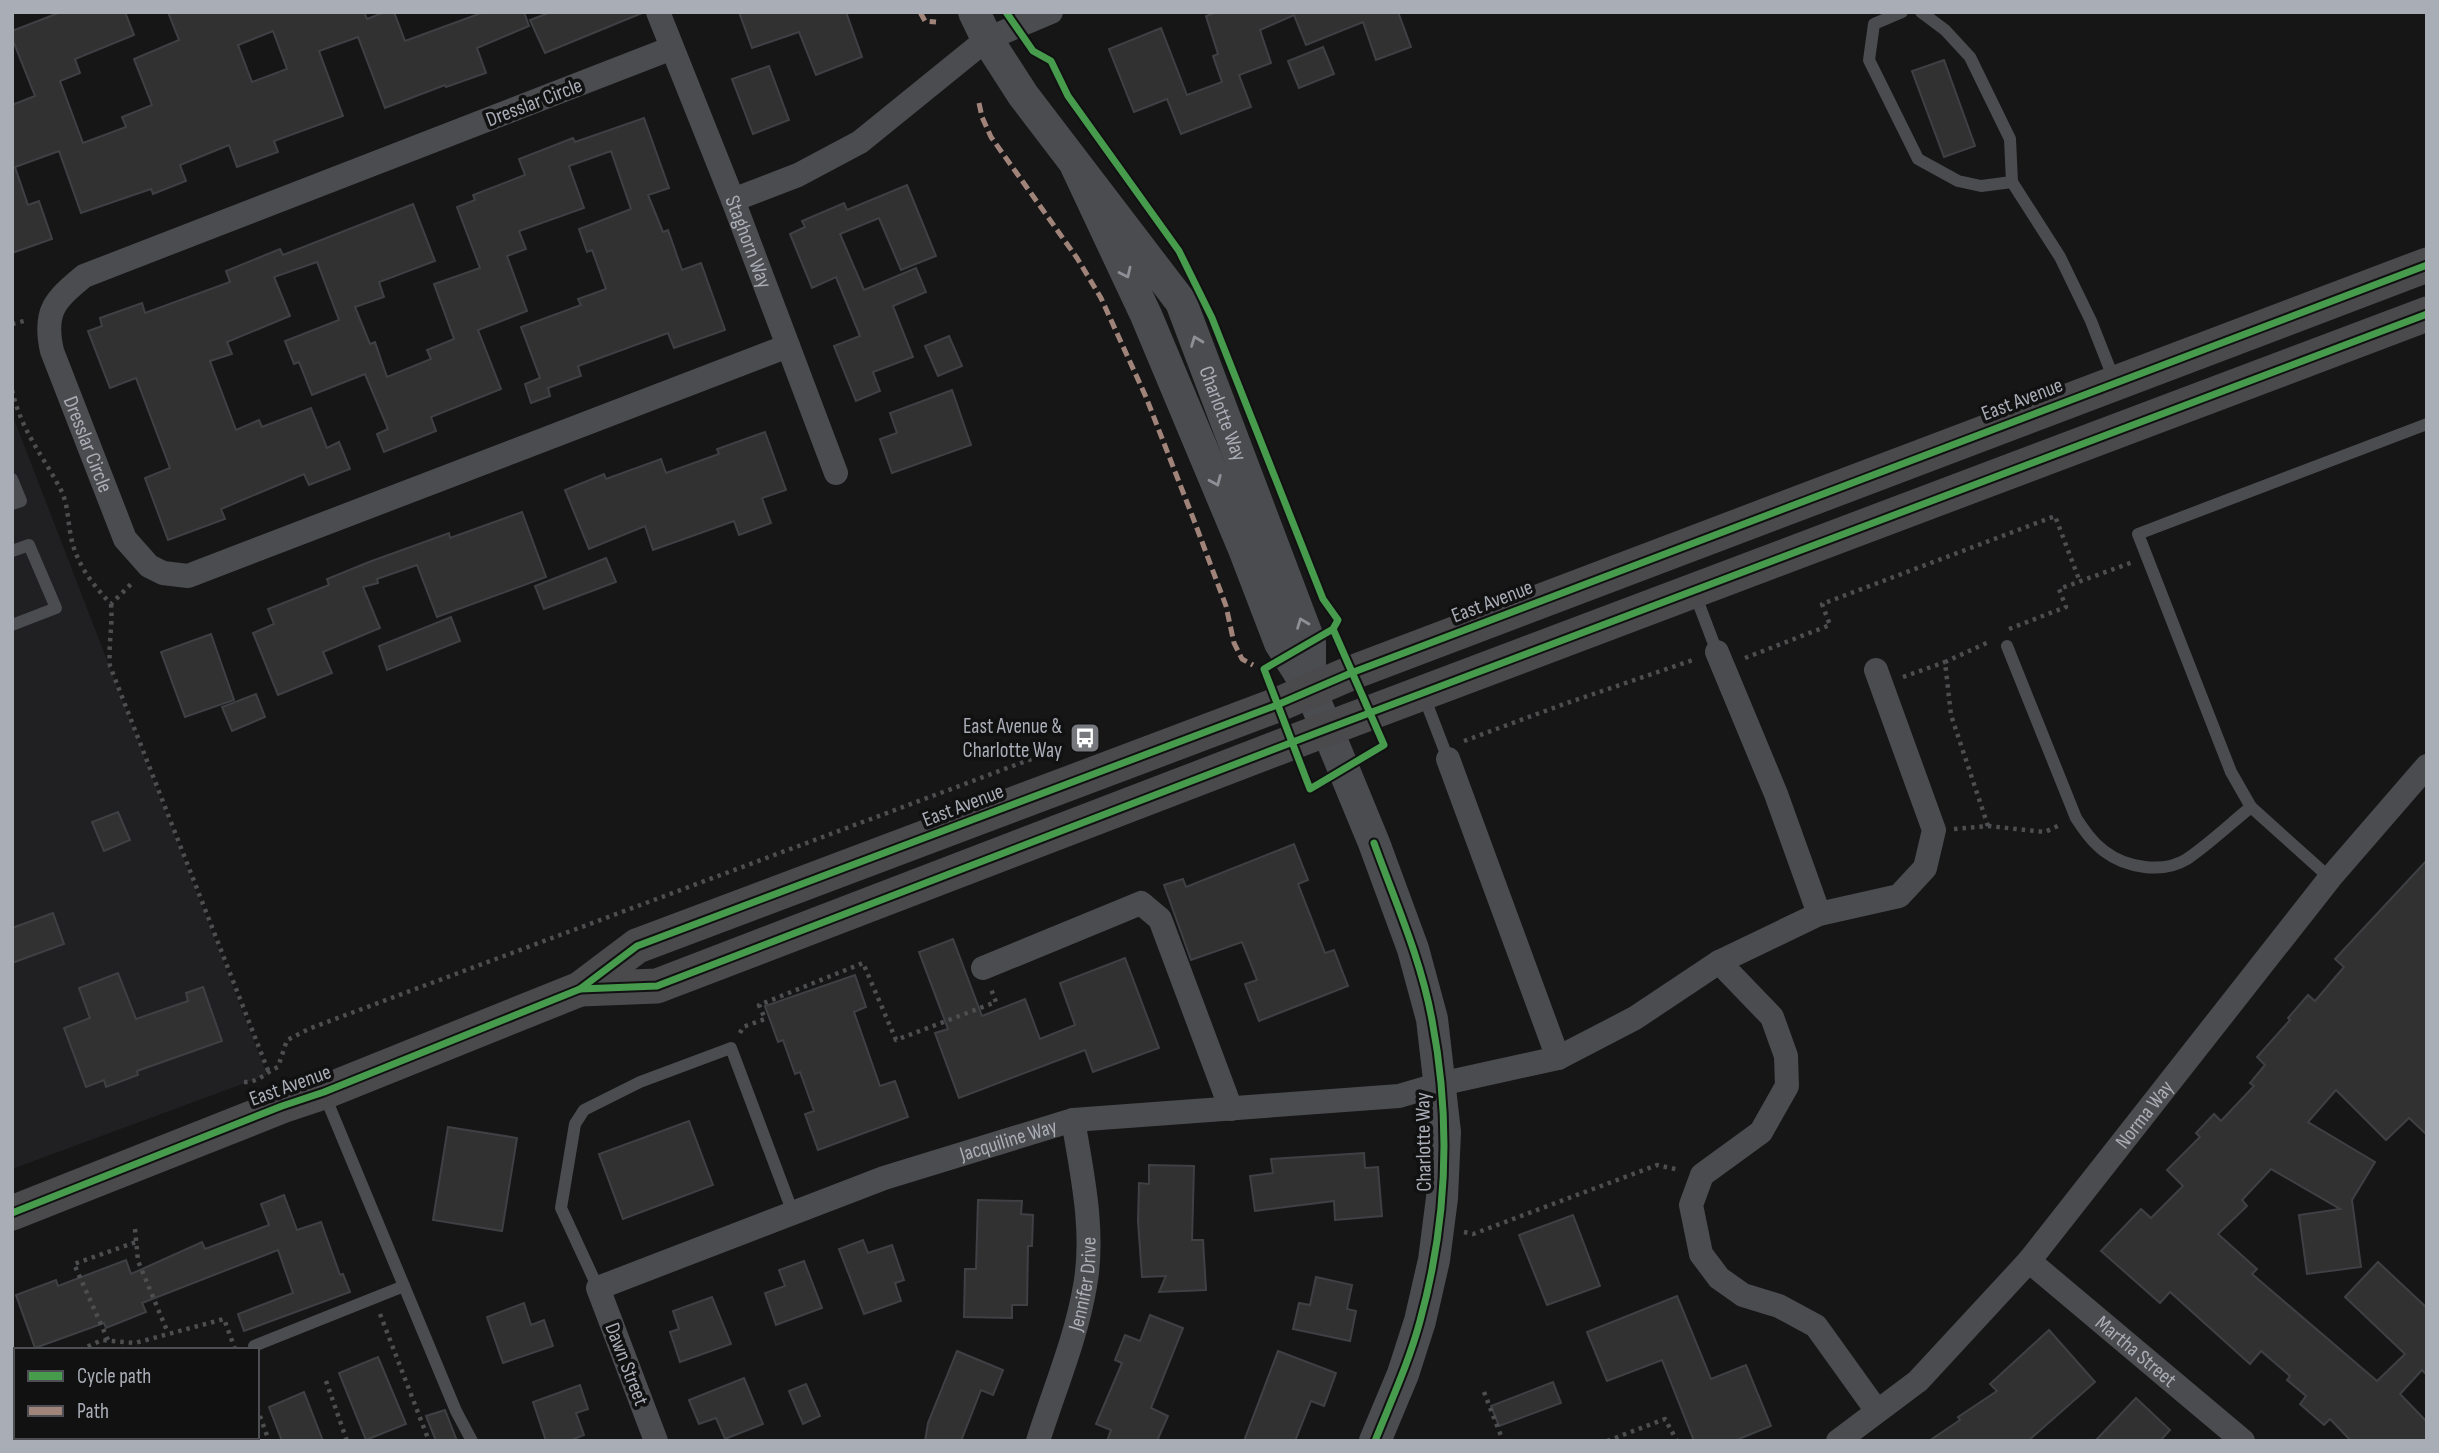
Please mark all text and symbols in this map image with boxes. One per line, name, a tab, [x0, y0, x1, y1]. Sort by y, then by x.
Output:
street label: Dresslar Circle	[482, 73, 586, 132]
street label: Staghorn Way	[719, 192, 777, 292]
one-way arrow	[1118, 265, 1132, 278]
one-way arrow	[1190, 335, 1204, 348]
street label: Charlotte Way	[1193, 363, 1252, 465]
street label: East Avenue	[1978, 373, 2066, 426]
street label: Dresslar Circle	[58, 393, 118, 496]
one-way arrow	[1208, 474, 1222, 487]
street label: East Avenue	[1448, 575, 1536, 628]
one-way arrow	[1296, 617, 1310, 629]
place label: East Avenue & Charlotte Way	[963, 714, 1062, 763]
bus stop icon: East Avenue & Charlotte Way	[1068, 721, 1102, 755]
street label: East Avenue	[919, 779, 1007, 832]
street label: East Avenue	[246, 1059, 334, 1112]
street label: Norma Way	[2110, 1076, 2179, 1154]
street label: Charlotte Way	[1410, 1092, 1437, 1192]
street label: Jacquiline Way	[956, 1114, 1060, 1167]
street label: Jennifer Drive	[1063, 1237, 1102, 1335]
street label: Martha Street	[2090, 1310, 2181, 1393]
street label: Dawn Street	[599, 1319, 654, 1409]
legend	[14, 1348, 259, 1439]
text: Cycle path	[77, 1364, 151, 1389]
text: Path	[77, 1399, 109, 1424]

